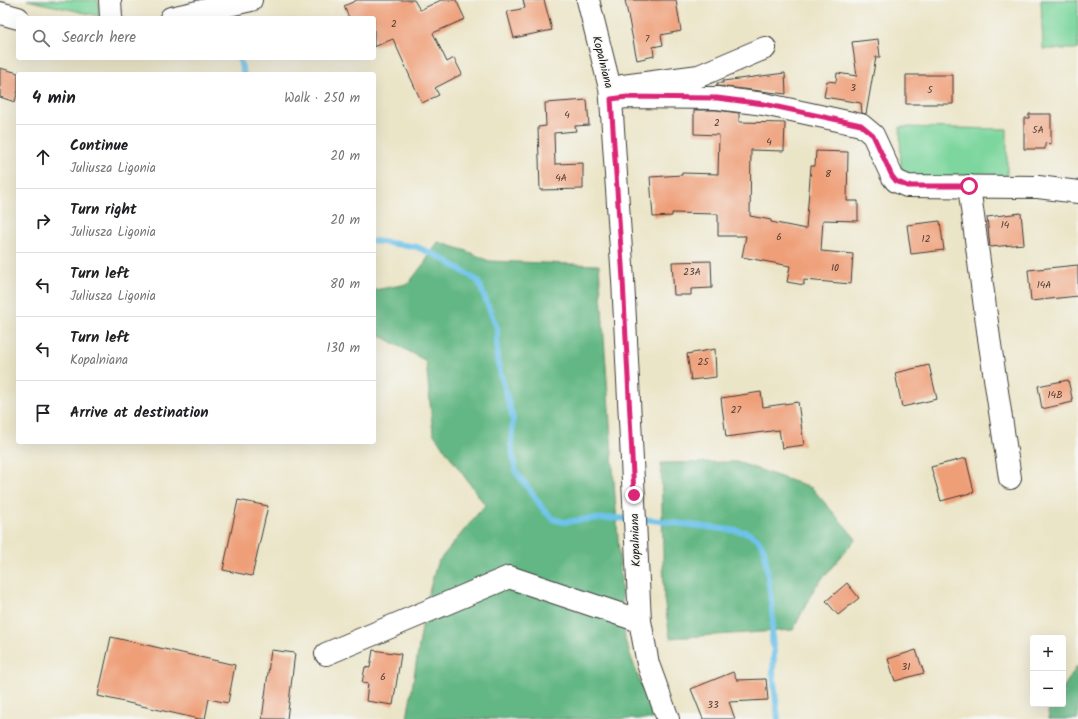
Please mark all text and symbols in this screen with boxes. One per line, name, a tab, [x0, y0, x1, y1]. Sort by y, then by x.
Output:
search box	[16, 16, 376, 60]
house number: 2	[391, 16, 397, 32]
text: Search here	[62, 26, 136, 50]
icon: search	[30, 27, 52, 49]
house number: 7	[645, 31, 650, 47]
street label: Kopalniana	[587, 34, 618, 91]
house number: 3	[850, 80, 856, 96]
house number: 5	[927, 82, 933, 98]
text: 4 min	[32, 85, 76, 112]
text: Walk · 250 m	[284, 88, 360, 109]
house number: 4	[564, 107, 570, 123]
house number: 2	[714, 115, 720, 131]
house number: 5A	[1032, 122, 1044, 138]
text: Continue	[70, 134, 128, 158]
house number: 4	[766, 134, 772, 150]
icon: ahead	[32, 146, 54, 168]
text: 20 m	[330, 146, 360, 167]
text: Juliusza Ligonia	[70, 158, 156, 179]
house number: 8	[825, 166, 832, 182]
house number: 4A	[555, 170, 567, 186]
route start	[960, 177, 978, 195]
text: Turn right	[70, 198, 137, 222]
icon: right	[32, 210, 54, 232]
text: 20 m	[330, 210, 360, 231]
house number: 14	[1001, 217, 1010, 233]
text: Juliusza Ligonia	[70, 222, 156, 243]
house number: 6	[776, 229, 782, 245]
house number: 12	[922, 231, 931, 247]
house number: 10	[831, 260, 839, 276]
text: Turn left	[70, 262, 130, 286]
house number: 23A	[683, 264, 701, 280]
icon: left	[32, 274, 54, 296]
text: 80 m	[330, 274, 360, 295]
house number: 14A	[1037, 277, 1051, 293]
text: Juliusza Ligonia	[70, 286, 156, 307]
text: Turn left	[70, 326, 130, 350]
icon: left	[32, 338, 54, 360]
text: 130 m	[326, 338, 360, 359]
text: Kopalniana	[70, 350, 128, 371]
house number: 25	[697, 354, 709, 370]
house number: 14B	[1047, 387, 1063, 403]
text: Arrive at destination	[70, 401, 209, 425]
icon: arrive	[32, 402, 54, 424]
house number: 27	[731, 402, 742, 418]
route end	[625, 486, 643, 504]
street label: Kopalniana	[625, 512, 646, 567]
map controls	[1030, 635, 1066, 707]
button: +	[1030, 635, 1066, 671]
house number: 31	[902, 659, 910, 675]
house number: 6	[380, 669, 386, 685]
button: −	[1030, 671, 1066, 707]
house number: 33	[707, 697, 719, 713]

